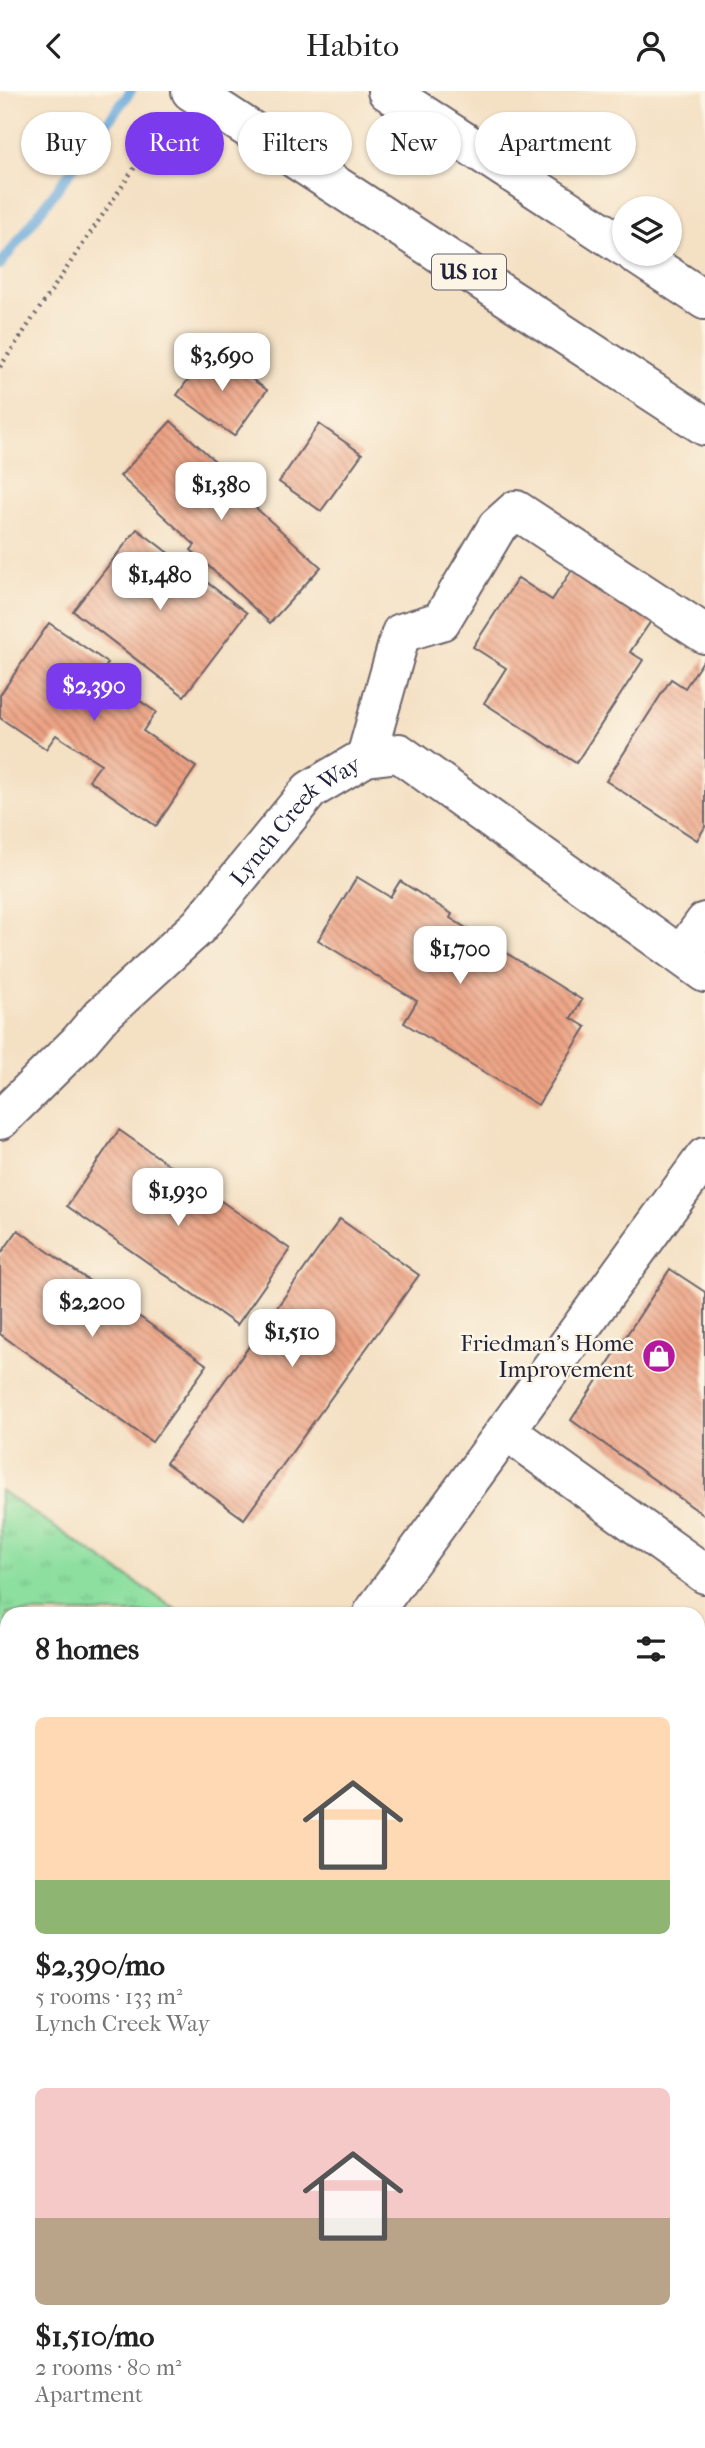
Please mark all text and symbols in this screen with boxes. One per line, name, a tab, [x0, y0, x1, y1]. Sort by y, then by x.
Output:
icon: back	[35, 27, 73, 65]
text: Habito	[306, 27, 399, 64]
icon: person	[632, 27, 670, 65]
chip: Buy	[21, 112, 111, 175]
chip: Rent	[125, 112, 224, 175]
chip: Filters	[238, 112, 352, 175]
chip: New	[366, 112, 461, 175]
chip: Apartment	[475, 112, 636, 175]
map controls	[612, 196, 682, 266]
button: layers	[612, 196, 682, 266]
road number: US 101	[432, 255, 506, 289]
pin: $3,690	[165, 334, 279, 393]
text: $3,690	[190, 342, 254, 369]
pin: $1,380	[164, 463, 278, 522]
text: $1,380	[191, 471, 251, 498]
pin: $1,480	[103, 553, 217, 612]
text: $1,480	[128, 561, 192, 588]
pin: $2,390	[37, 663, 151, 723]
text: $2,390	[62, 672, 126, 699]
street label: Lynch Creek Way	[225, 750, 366, 891]
pin: $1,700	[403, 927, 517, 986]
text: $1,700	[430, 935, 490, 962]
pin: $1,930	[121, 1169, 235, 1228]
text: $1,930	[148, 1177, 208, 1204]
pin: $2,200	[35, 1279, 149, 1339]
text: $2,200	[59, 1288, 125, 1315]
pin: $1,510	[235, 1309, 349, 1369]
text: $1,510	[264, 1318, 320, 1345]
place label: Friedman's Home Improvement	[460, 1330, 634, 1383]
shop icon: Friedman's Home Improvement	[640, 1337, 678, 1375]
icon: filters	[632, 1630, 670, 1668]
text: 8 homes	[35, 1632, 139, 1667]
icon: home	[290, 1762, 416, 1888]
text: $2,390/mo	[35, 1948, 165, 1983]
text: 5 rooms · 133 m²	[35, 1983, 182, 2010]
text: Lynch Creek Way	[35, 2010, 210, 2037]
icon: home	[290, 2133, 416, 2259]
text: $1,510/mo	[35, 2319, 155, 2354]
text: 2 rooms · 80 m²	[35, 2354, 182, 2381]
text: Apartment	[35, 2381, 143, 2408]

